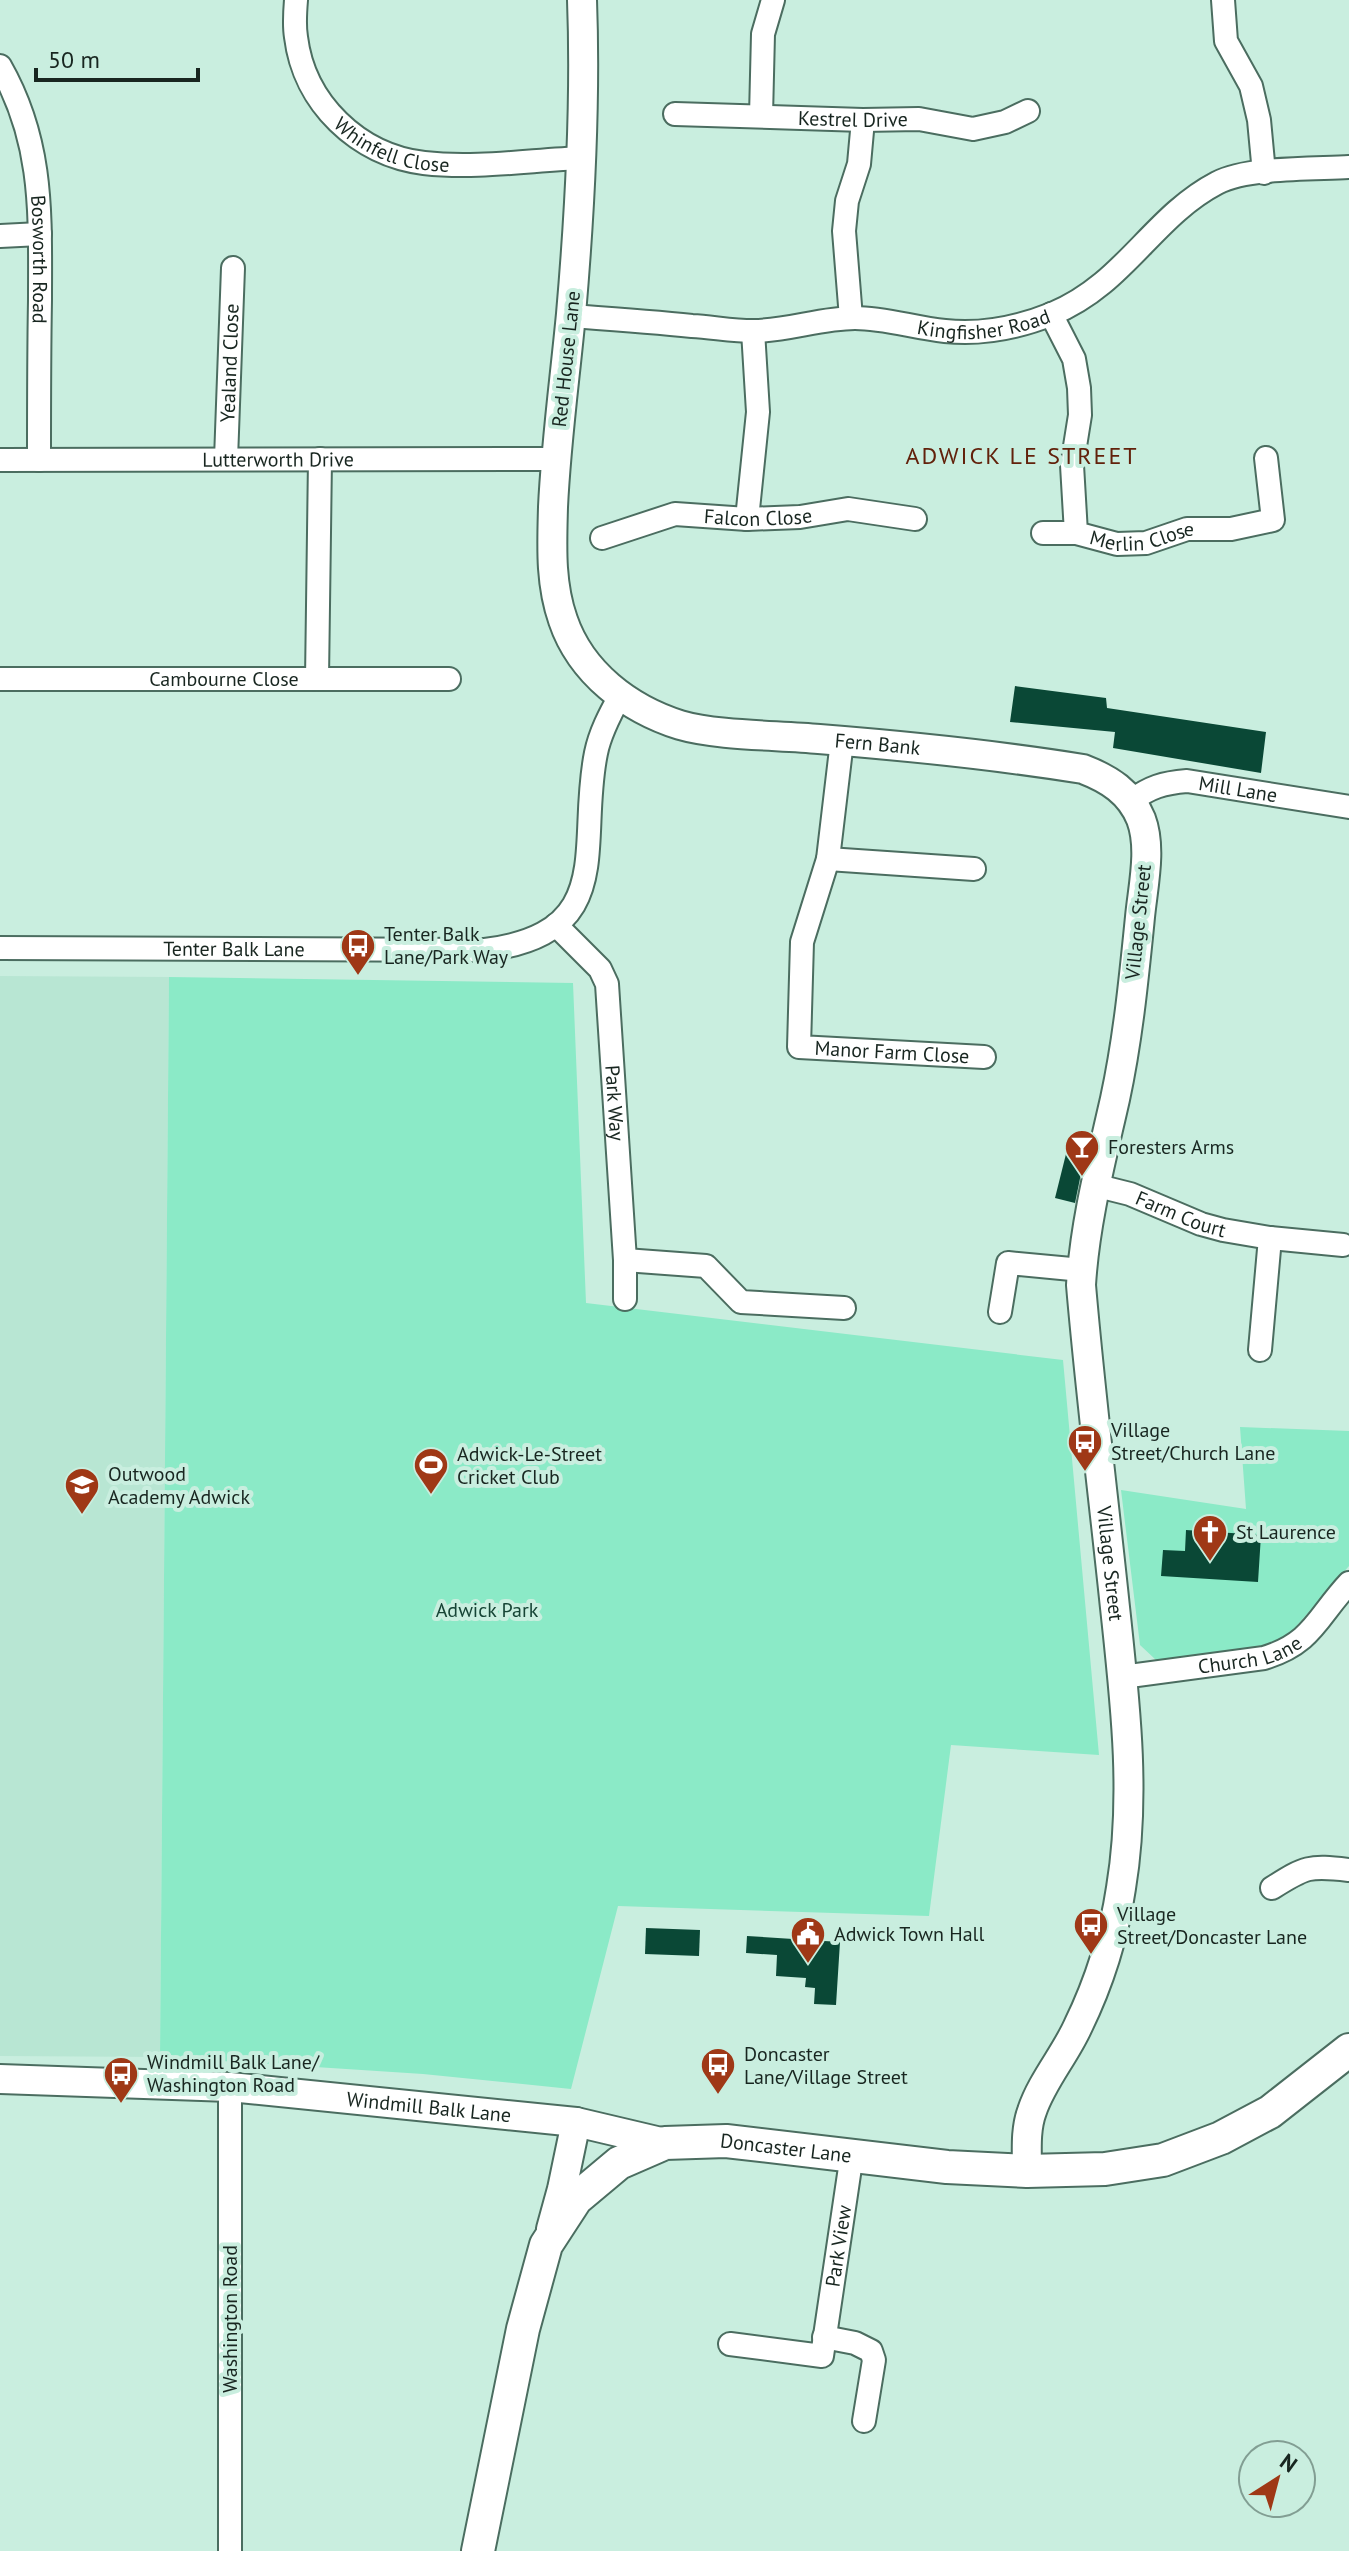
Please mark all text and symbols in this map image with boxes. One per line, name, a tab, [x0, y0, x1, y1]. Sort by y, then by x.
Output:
scale bar	[36, 32, 198, 82]
text: 50 m	[48, 44, 100, 75]
street label: Kestrel Drive	[798, 105, 908, 133]
street label: Whinfell Close	[328, 111, 450, 178]
street label: Bosworth Road	[25, 194, 53, 324]
street label: Red House Lane	[546, 290, 586, 428]
street label: Yealand Close	[214, 303, 245, 423]
street label: Kingfisher Road	[915, 303, 1054, 345]
district label: ADWICK LE STREET	[905, 440, 1139, 471]
street label: Lutterworth Drive	[202, 446, 354, 473]
street label: Falcon Close	[703, 502, 814, 532]
street label: Merlin Close	[1087, 516, 1194, 557]
street label: Cambourne Close	[149, 666, 299, 692]
street label: Fern Bank	[834, 727, 922, 761]
street label: Mill Lane	[1197, 770, 1279, 808]
street label: Village Street	[1119, 863, 1157, 982]
place label: Tenter Balk Lane/Park Way	[384, 921, 509, 970]
bus stop icon: Tenter Balk Lane/Park Way	[339, 927, 377, 977]
street label: Tenter Balk Lane	[163, 936, 305, 962]
street label: Manor Farm Close	[814, 1035, 970, 1069]
street label: Park Way	[599, 1064, 630, 1142]
bar icon: Foresters Arms	[1063, 1128, 1101, 1178]
place label: Foresters Arms	[1108, 1134, 1234, 1160]
street label: Farm Court	[1132, 1185, 1229, 1243]
place label: Village Street/Church Lane	[1110, 1417, 1275, 1466]
bus stop icon: Village Street/Church Lane	[1066, 1423, 1104, 1473]
place label: Adwick-Le-Street Cricket Club	[457, 1441, 602, 1490]
sports icon: Adwick-Le-Street Cricket Club	[412, 1446, 450, 1496]
place label: Outwood Academy Adwick	[108, 1461, 250, 1510]
school or university icon: Outwood Academy Adwick	[63, 1466, 101, 1516]
street label: Village Street	[1091, 1503, 1129, 1622]
church icon: St Laurence	[1191, 1513, 1229, 1563]
place label: St Laurence	[1236, 1519, 1336, 1545]
park label: Adwick Park	[436, 1597, 539, 1623]
street label: Church Lane	[1196, 1630, 1307, 1680]
place label: Village Street/Doncaster Lane	[1116, 1901, 1307, 1950]
bus stop icon: Village Street/Doncaster Lane	[1072, 1906, 1110, 1956]
public building icon: Adwick Town Hall	[789, 1915, 827, 1965]
place label: Adwick Town Hall	[834, 1921, 984, 1947]
place label: Doncaster Lane/Village Street	[744, 2041, 908, 2090]
bus stop icon: Doncaster Lane/Village Street	[699, 2046, 737, 2096]
place label: Windmill Balk Lane/ Washington Road	[147, 2049, 320, 2098]
bus stop icon: Windmill Balk Lane/ Washington Road	[102, 2055, 140, 2105]
street label: Windmill Balk Lane	[345, 2086, 512, 2128]
street label: Doncaster Lane	[719, 2127, 853, 2169]
street label: Park View	[819, 2203, 857, 2289]
street label: Washington Road	[217, 2245, 243, 2393]
north arrow	[1237, 2439, 1317, 2519]
text: N	[1275, 2447, 1303, 2478]

